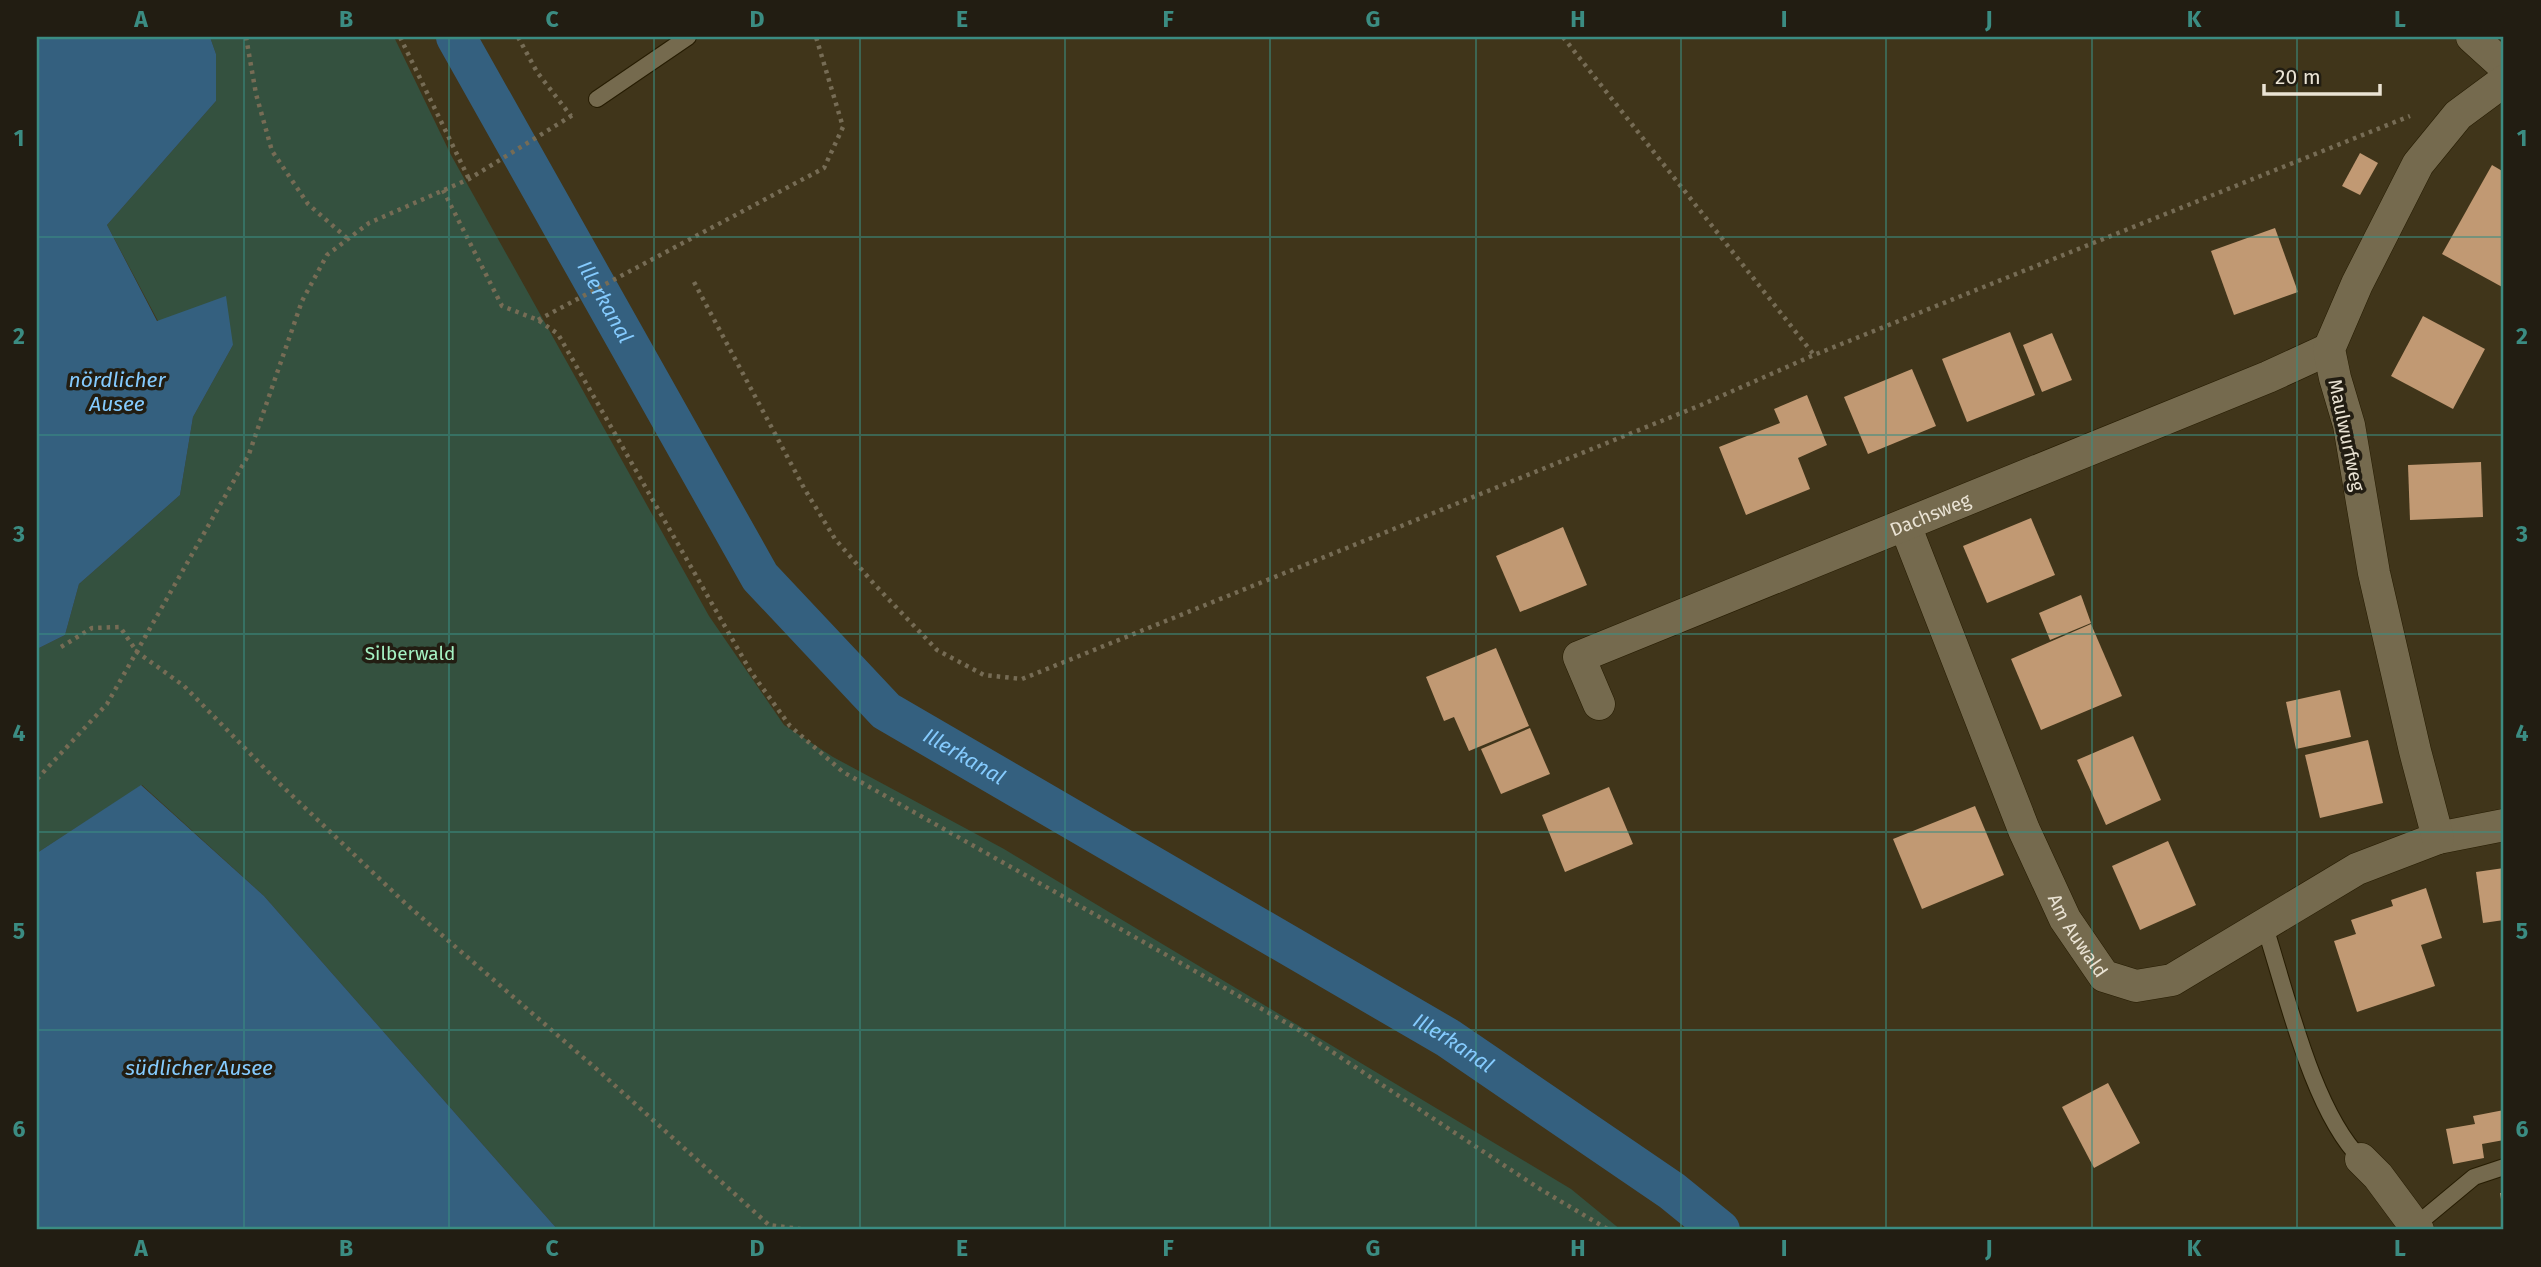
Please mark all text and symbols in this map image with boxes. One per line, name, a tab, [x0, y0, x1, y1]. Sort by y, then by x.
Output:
text: A	[133, 5, 148, 33]
text: B	[339, 5, 353, 33]
text: C	[545, 5, 559, 33]
text: D	[750, 5, 765, 33]
text: E	[956, 5, 968, 33]
text: F	[1162, 5, 1174, 33]
text: G	[1366, 5, 1380, 33]
text: H	[1570, 5, 1586, 33]
text: I	[1781, 5, 1787, 33]
text: J	[1984, 5, 1993, 33]
text: K	[2187, 5, 2202, 33]
text: L	[2394, 5, 2406, 33]
scale bar	[2264, 52, 2380, 96]
text: 20 m	[2275, 64, 2321, 90]
text: 1	[14, 124, 24, 152]
text: 1	[2517, 124, 2527, 152]
water label: Illerkanal	[572, 256, 639, 348]
text: 2	[13, 322, 25, 350]
text: 2	[2516, 322, 2528, 350]
water label: nördlicher Ausee	[69, 367, 166, 417]
street label: Maulwurfweg	[2323, 377, 2370, 493]
street label: Dachsweg	[1886, 488, 1974, 542]
text: 3	[12, 520, 25, 548]
text: 3	[2515, 520, 2528, 548]
park label: Silberwald	[365, 642, 455, 665]
text: 4	[13, 719, 26, 747]
text: 4	[2516, 719, 2529, 747]
water label: Illerkanal	[918, 722, 1010, 790]
street label: Am Auwald	[2043, 890, 2112, 982]
text: 5	[13, 917, 25, 945]
text: 5	[2516, 917, 2528, 945]
water label: Illerkanal	[1408, 1008, 1499, 1078]
water label: südlicher Ausee	[124, 1055, 273, 1081]
text: 6	[13, 1115, 26, 1143]
text: 6	[2516, 1115, 2529, 1143]
text: A	[133, 1234, 148, 1262]
text: B	[339, 1234, 353, 1262]
text: C	[545, 1234, 559, 1262]
text: D	[750, 1234, 765, 1262]
text: E	[956, 1234, 968, 1262]
text: F	[1162, 1234, 1174, 1262]
text: G	[1366, 1234, 1380, 1262]
text: H	[1570, 1234, 1586, 1262]
text: I	[1781, 1234, 1787, 1262]
text: J	[1984, 1234, 1993, 1262]
text: K	[2187, 1234, 2202, 1262]
text: L	[2394, 1234, 2406, 1262]

